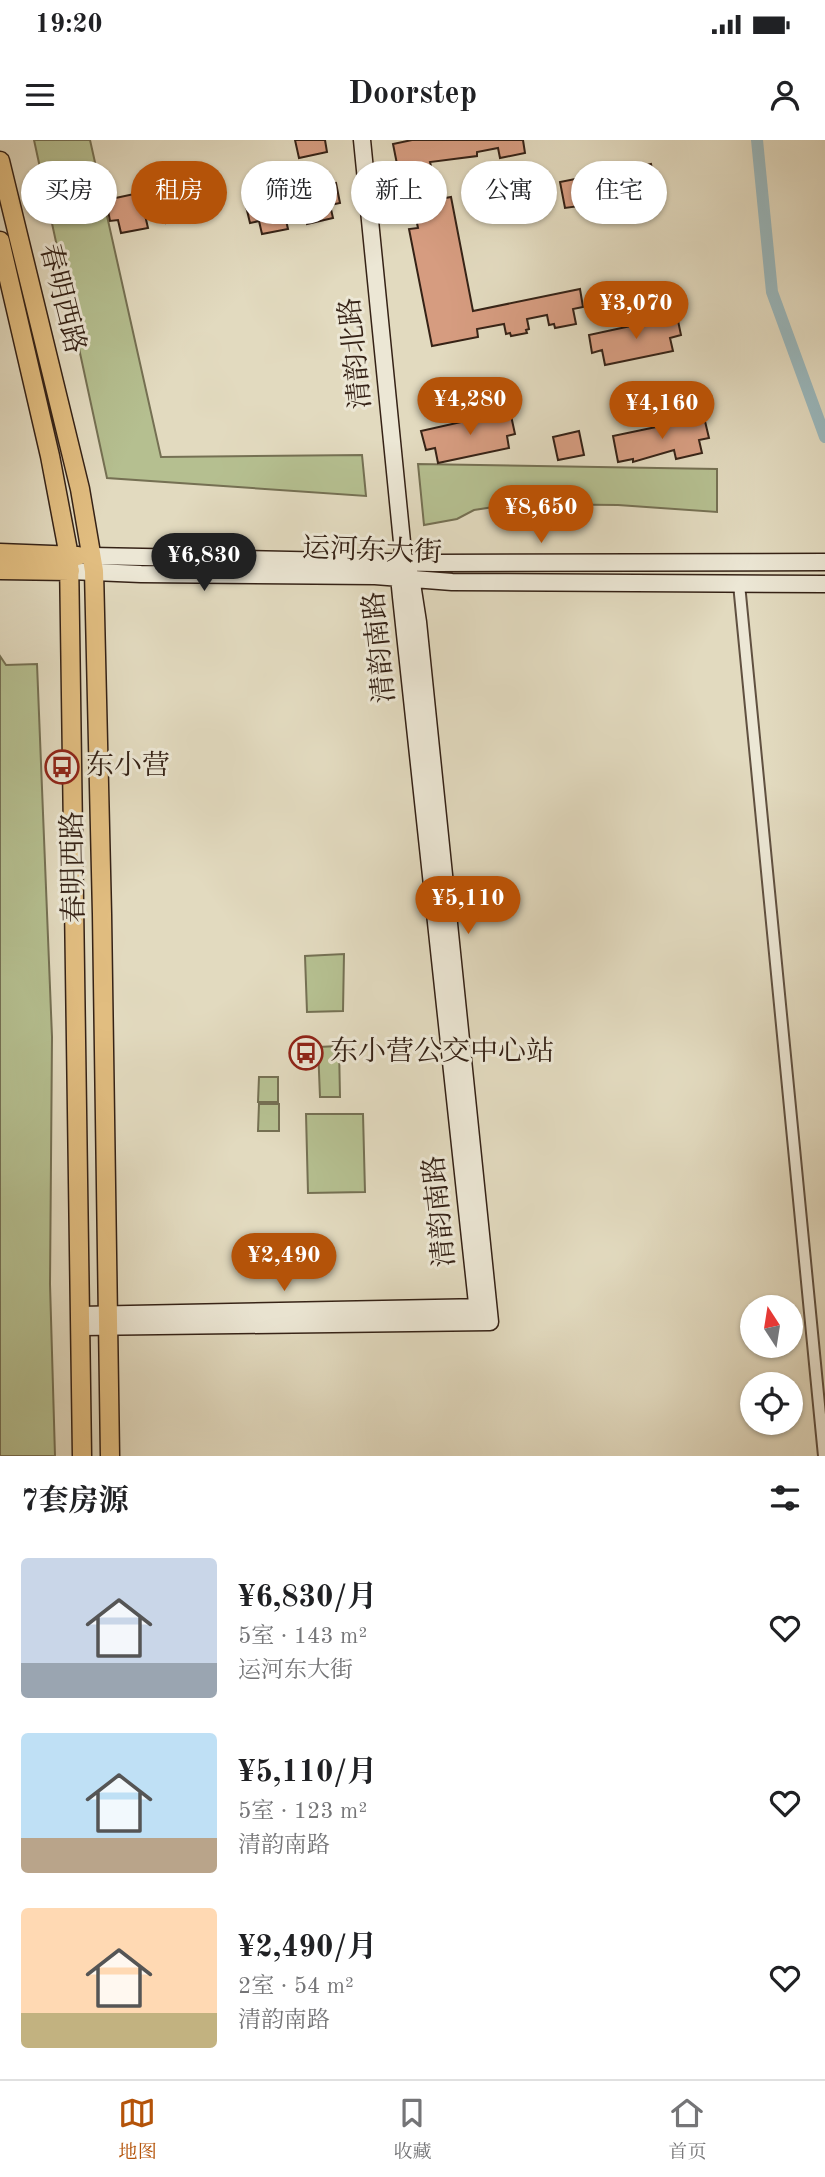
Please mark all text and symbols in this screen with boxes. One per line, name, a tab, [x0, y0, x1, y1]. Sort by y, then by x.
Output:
text: 19:20	[35, 12, 103, 38]
icon: menu	[21, 76, 59, 114]
icon: person	[766, 76, 804, 114]
text: Doorstep	[348, 79, 477, 111]
chip: 买房	[21, 161, 117, 224]
chip: 租房	[131, 161, 227, 224]
chip: 筛选	[241, 161, 337, 224]
chip: 新上	[351, 161, 447, 224]
chip: 公寓	[461, 161, 557, 224]
chip: 住宅	[571, 161, 667, 224]
street label: 春明西路	[34, 241, 91, 357]
pin: ¥3,070	[579, 282, 693, 341]
text: ¥3,070	[599, 292, 673, 315]
street label: 清韵北路	[334, 296, 377, 410]
pin: ¥4,280	[413, 378, 527, 437]
pin: ¥4,160	[605, 382, 719, 441]
text: ¥4,280	[433, 388, 507, 411]
text: ¥4,160	[625, 392, 699, 415]
pin: ¥8,650	[484, 486, 598, 545]
text: ¥8,650	[504, 496, 578, 519]
pin: ¥6,830	[147, 533, 261, 593]
street label: 运河东大街	[302, 533, 443, 568]
text: ¥6,830	[167, 544, 241, 567]
street label: 清韵南路	[358, 590, 401, 704]
bus stop icon: 东小营	[43, 748, 81, 786]
place label: 东小营	[86, 750, 170, 781]
street label: 春明西路	[57, 811, 90, 923]
pin: ¥5,110	[411, 876, 525, 936]
text: ¥5,110	[431, 887, 505, 910]
bus stop icon: 东小营公交中心站	[287, 1034, 325, 1072]
place label: 东小营公交中心站	[330, 1036, 554, 1067]
street label: 清韵南路	[418, 1154, 461, 1268]
pin: ¥2,490	[227, 1234, 341, 1293]
text: ¥2,490	[247, 1244, 321, 1267]
north arrow	[740, 1295, 803, 1358]
map controls	[740, 1295, 803, 1435]
button: locate	[740, 1372, 803, 1435]
icon: filters	[766, 1479, 804, 1517]
text: 7套房源	[21, 1487, 128, 1517]
text: ¥6,830/月	[238, 1583, 377, 1613]
icon: home	[77, 1586, 161, 1670]
icon: heart	[766, 1609, 804, 1647]
text: 5室 · 143 m²	[238, 1625, 367, 1648]
text: 运河东大街	[238, 1659, 353, 1682]
text: ¥5,110/月	[238, 1758, 377, 1788]
icon: home	[77, 1761, 161, 1845]
icon: heart	[766, 1784, 804, 1822]
text: 5室 · 123 m²	[238, 1800, 367, 1823]
text: 清韵南路	[238, 1834, 330, 1857]
text: ¥2,490/月	[238, 1933, 377, 1963]
icon: home	[77, 1936, 161, 2020]
icon: heart	[766, 1959, 804, 1997]
text: 2室 · 54 m²	[238, 1975, 354, 1998]
text: 清韵南路	[238, 2009, 330, 2032]
tab: 地图	[118, 2094, 157, 2165]
tab: 收藏	[393, 2094, 432, 2165]
tab: 首页	[668, 2094, 707, 2165]

